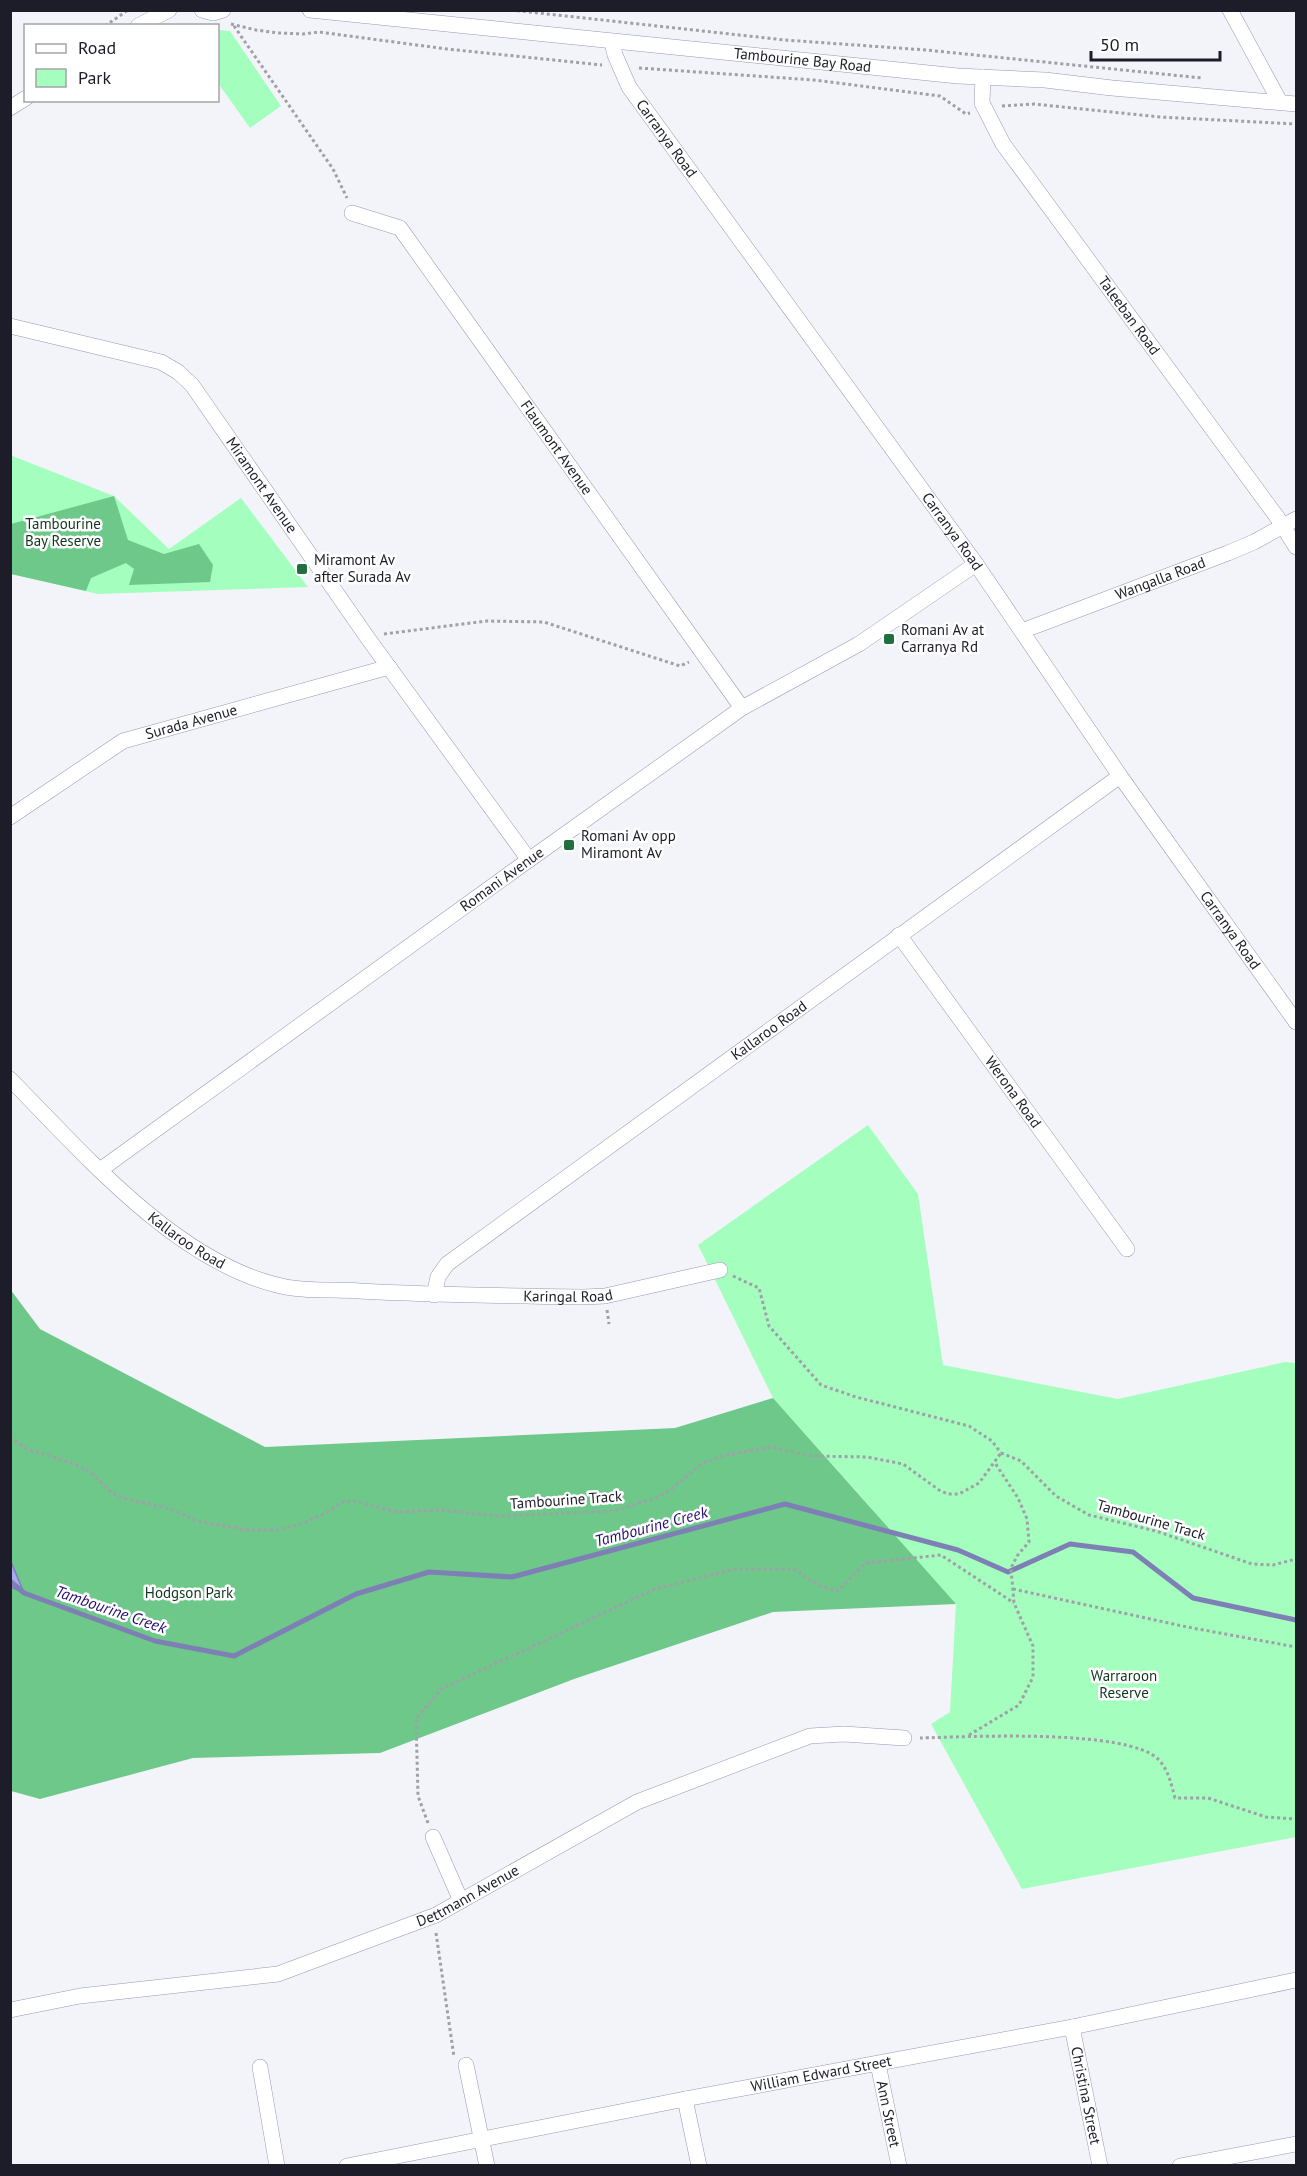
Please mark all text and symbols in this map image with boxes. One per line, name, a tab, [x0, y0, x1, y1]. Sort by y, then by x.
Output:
legend	[24, 24, 219, 102]
scale bar	[1091, 24, 1220, 62]
text: 50 m	[1100, 33, 1139, 56]
text: Road	[78, 36, 116, 59]
street label: Tambourine Bay Road	[733, 43, 872, 76]
text: Park	[78, 66, 111, 89]
street label: Carranya Road	[632, 95, 702, 181]
street label: Taleeban Road	[1094, 272, 1165, 359]
street label: Flaumont Avenue	[517, 396, 597, 498]
street label: Miramont Avenue	[222, 433, 302, 536]
street label: Carranya Road	[918, 488, 988, 574]
park label: Tambourine Bay Reserve	[25, 514, 101, 550]
place label: Miramont Av after Surada Av	[314, 550, 412, 586]
street label: Wangalla Road	[1112, 552, 1208, 604]
marker: Miramont Av after Surada Av	[295, 562, 309, 576]
place label: Romani Av at Carranya Rd	[901, 620, 984, 656]
marker: Romani Av at Carranya Rd	[882, 632, 896, 646]
street label: Surada Avenue	[143, 700, 239, 743]
place label: Romani Av opp Miramont Av	[581, 826, 676, 862]
marker: Romani Av opp Miramont Av	[562, 838, 576, 852]
street label: Romani Avenue	[456, 842, 547, 915]
street label: Carranya Road	[1196, 887, 1265, 973]
street label: Kallaroo Road	[727, 996, 810, 1064]
street label: Werona Road	[981, 1052, 1046, 1131]
street label: Kallaroo Road	[144, 1207, 229, 1273]
street label: Karingal Road	[523, 1285, 614, 1306]
street label: Tambourine Track	[509, 1486, 623, 1513]
street label: Tambourine Track	[1095, 1495, 1209, 1544]
water label: Tambourine Creek	[592, 1501, 710, 1551]
water label: Tambourine Creek	[53, 1581, 170, 1638]
park label: Hodgson Park	[145, 1583, 234, 1602]
park label: Warraroon Reserve	[1091, 1666, 1157, 1702]
street label: Dettmann Avenue	[413, 1860, 522, 1931]
street label: Christina Street	[1067, 2045, 1105, 2146]
street label: William Edward Street	[749, 2051, 893, 2096]
street label: Ann Street	[873, 2079, 905, 2149]

